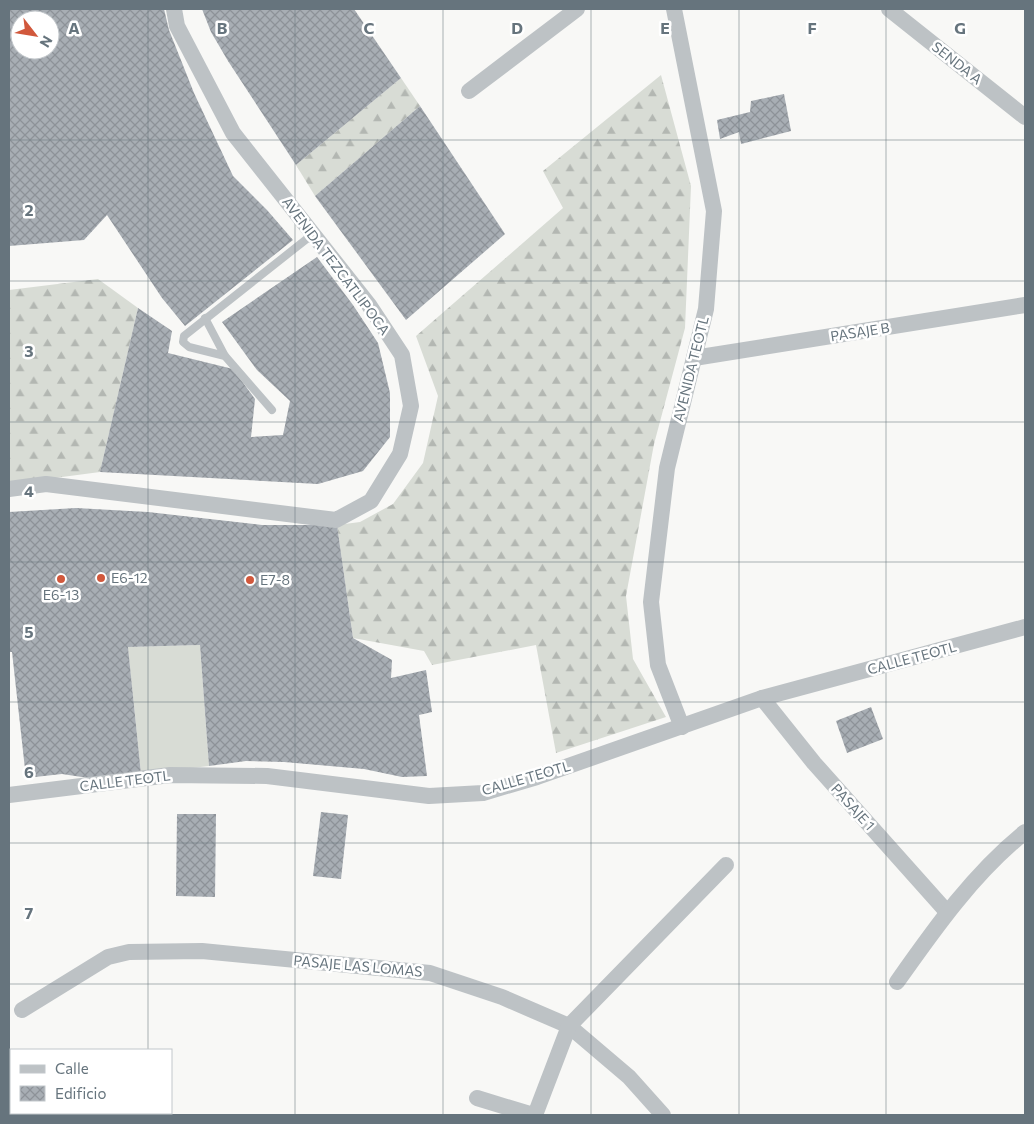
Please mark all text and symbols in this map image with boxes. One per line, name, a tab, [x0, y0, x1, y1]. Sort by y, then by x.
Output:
north arrow	[10, 10, 60, 60]
text: A	[68, 18, 80, 37]
text: B	[217, 18, 228, 37]
text: C	[364, 18, 375, 37]
text: D	[511, 18, 523, 37]
text: E	[660, 18, 670, 37]
text: F	[807, 18, 817, 37]
text: G	[954, 18, 966, 37]
text: N	[37, 33, 57, 51]
street label: SENDA A	[929, 38, 986, 88]
street label: AVENIDA TEZCATLIPOCA	[279, 193, 394, 338]
text: 2	[24, 200, 34, 219]
street label: AVENIDA TEOTL	[669, 314, 712, 424]
street label: PASAJE B	[829, 318, 891, 345]
text: 3	[24, 341, 34, 360]
text: 4	[24, 481, 34, 500]
place label: E6-12	[111, 569, 148, 586]
place label: E7-8	[260, 571, 290, 588]
marker: E6-12	[95, 572, 107, 584]
marker: E6-13	[55, 573, 67, 585]
marker: E7-8	[244, 574, 256, 586]
place label: E6-13	[43, 586, 79, 603]
text: 5	[24, 622, 34, 641]
street label: CALLE TEOTL	[865, 637, 958, 678]
street label: CALLE TEOTL	[480, 757, 572, 798]
text: 6	[24, 762, 34, 781]
street label: CALLE TEOTL	[78, 766, 171, 795]
street label: PASAJE 1	[828, 780, 879, 833]
text: 7	[25, 903, 34, 922]
street label: PASAJE LAS LOMAS	[293, 951, 423, 980]
legend	[10, 1049, 172, 1114]
text: Calle	[55, 1059, 89, 1077]
text: Edificio	[55, 1084, 106, 1102]

